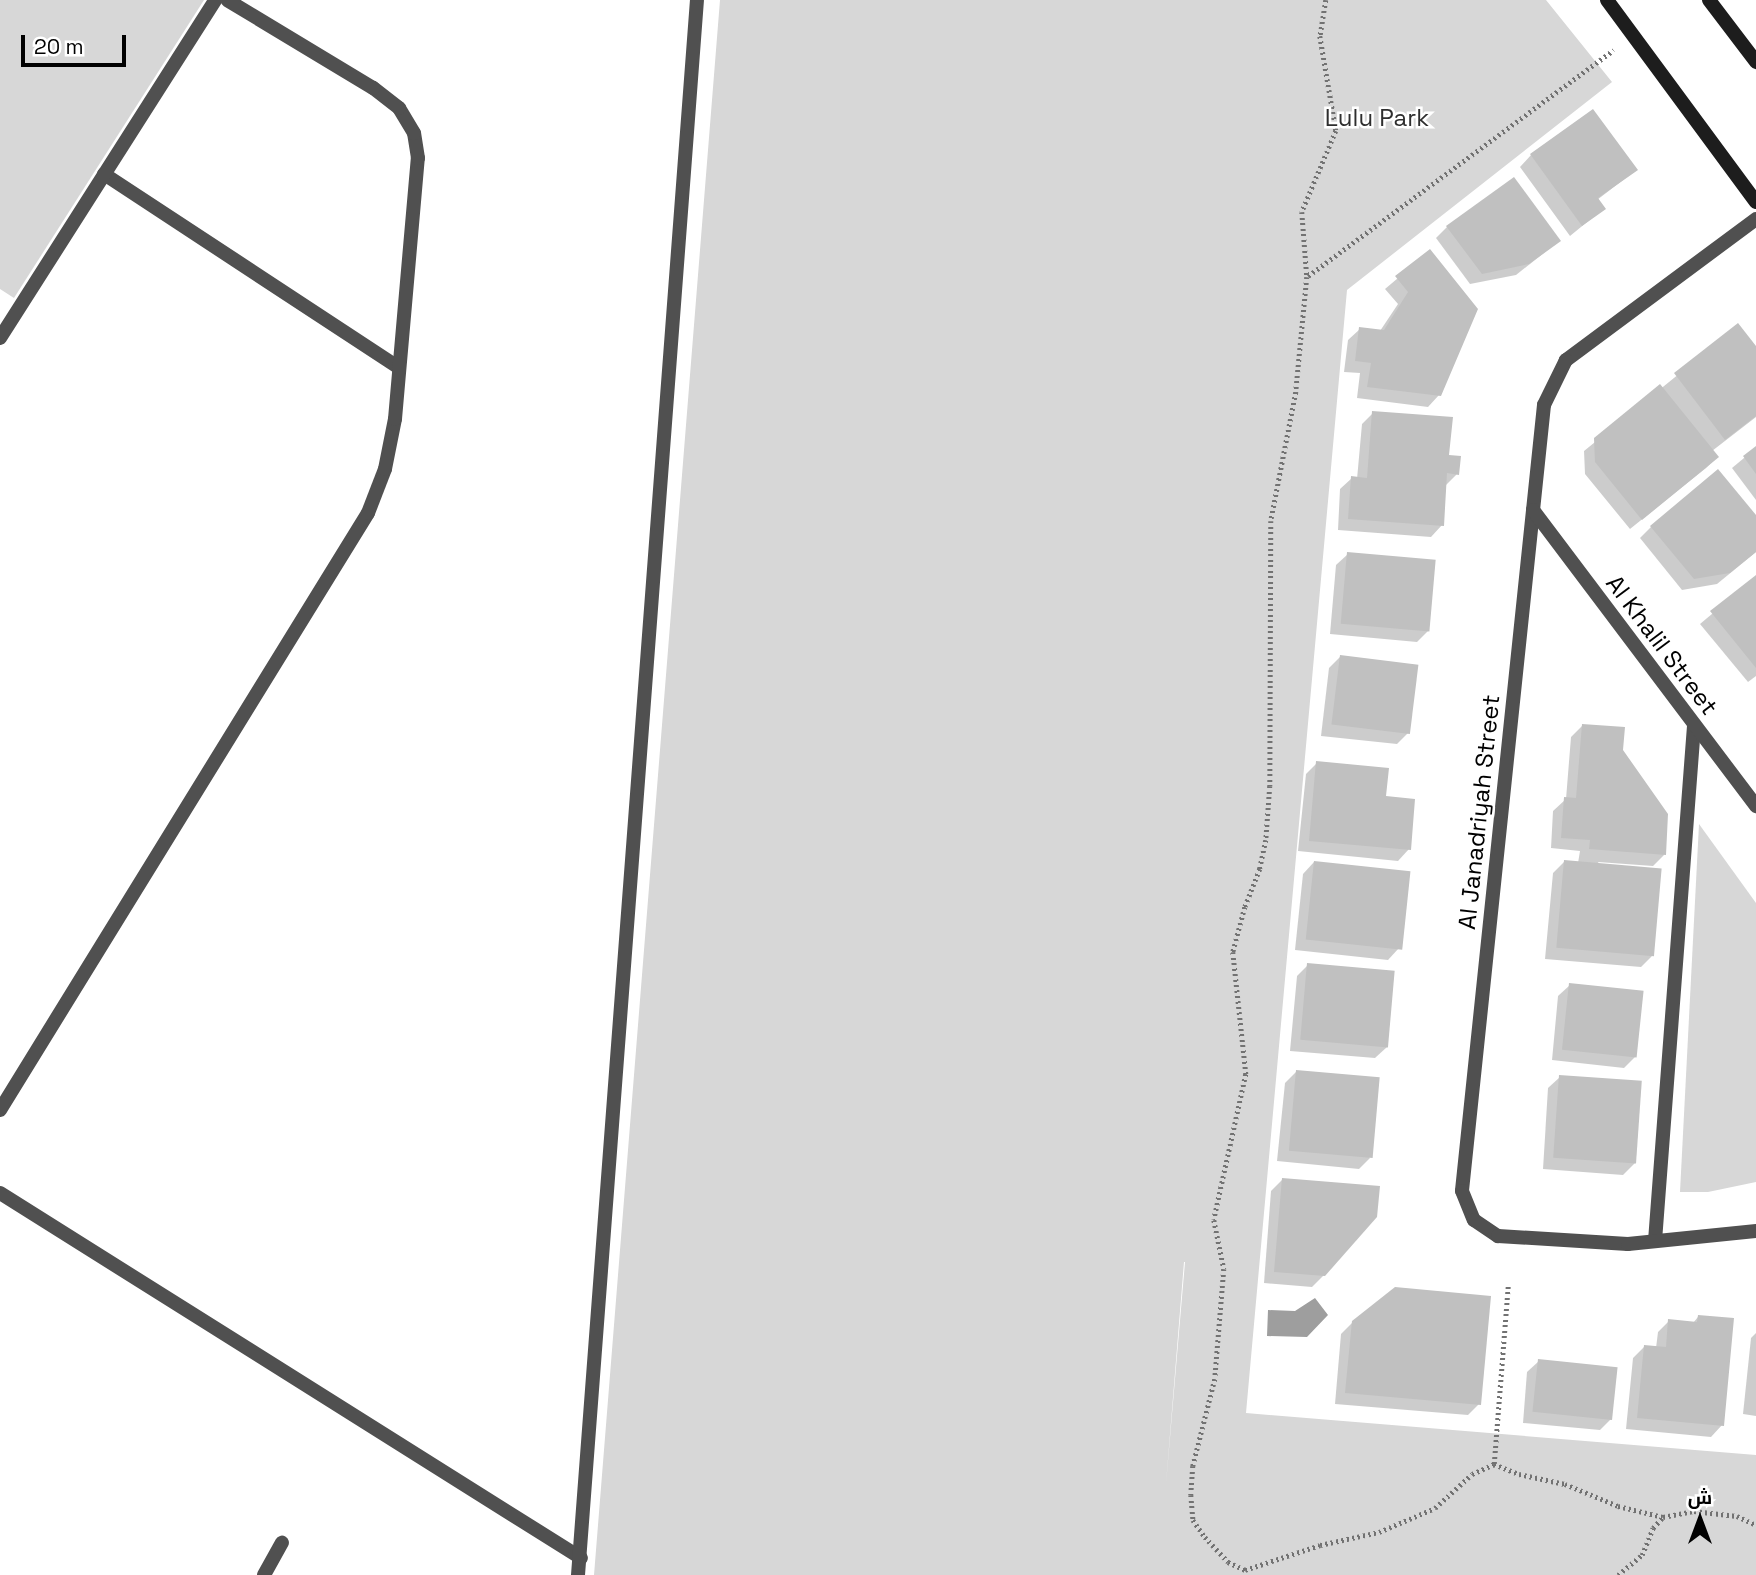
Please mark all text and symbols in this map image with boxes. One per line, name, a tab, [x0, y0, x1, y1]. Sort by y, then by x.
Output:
scale bar	[24, 21, 130, 65]
text: 20 m	[34, 33, 84, 60]
park label: Lulu Park	[1325, 104, 1429, 132]
street label: Al Khalil Street	[1600, 569, 1724, 721]
street label: Al Janadriyah Street	[1452, 693, 1506, 931]
north arrow	[1665, 1484, 1735, 1554]
text: ش	[1688, 1485, 1712, 1510]

